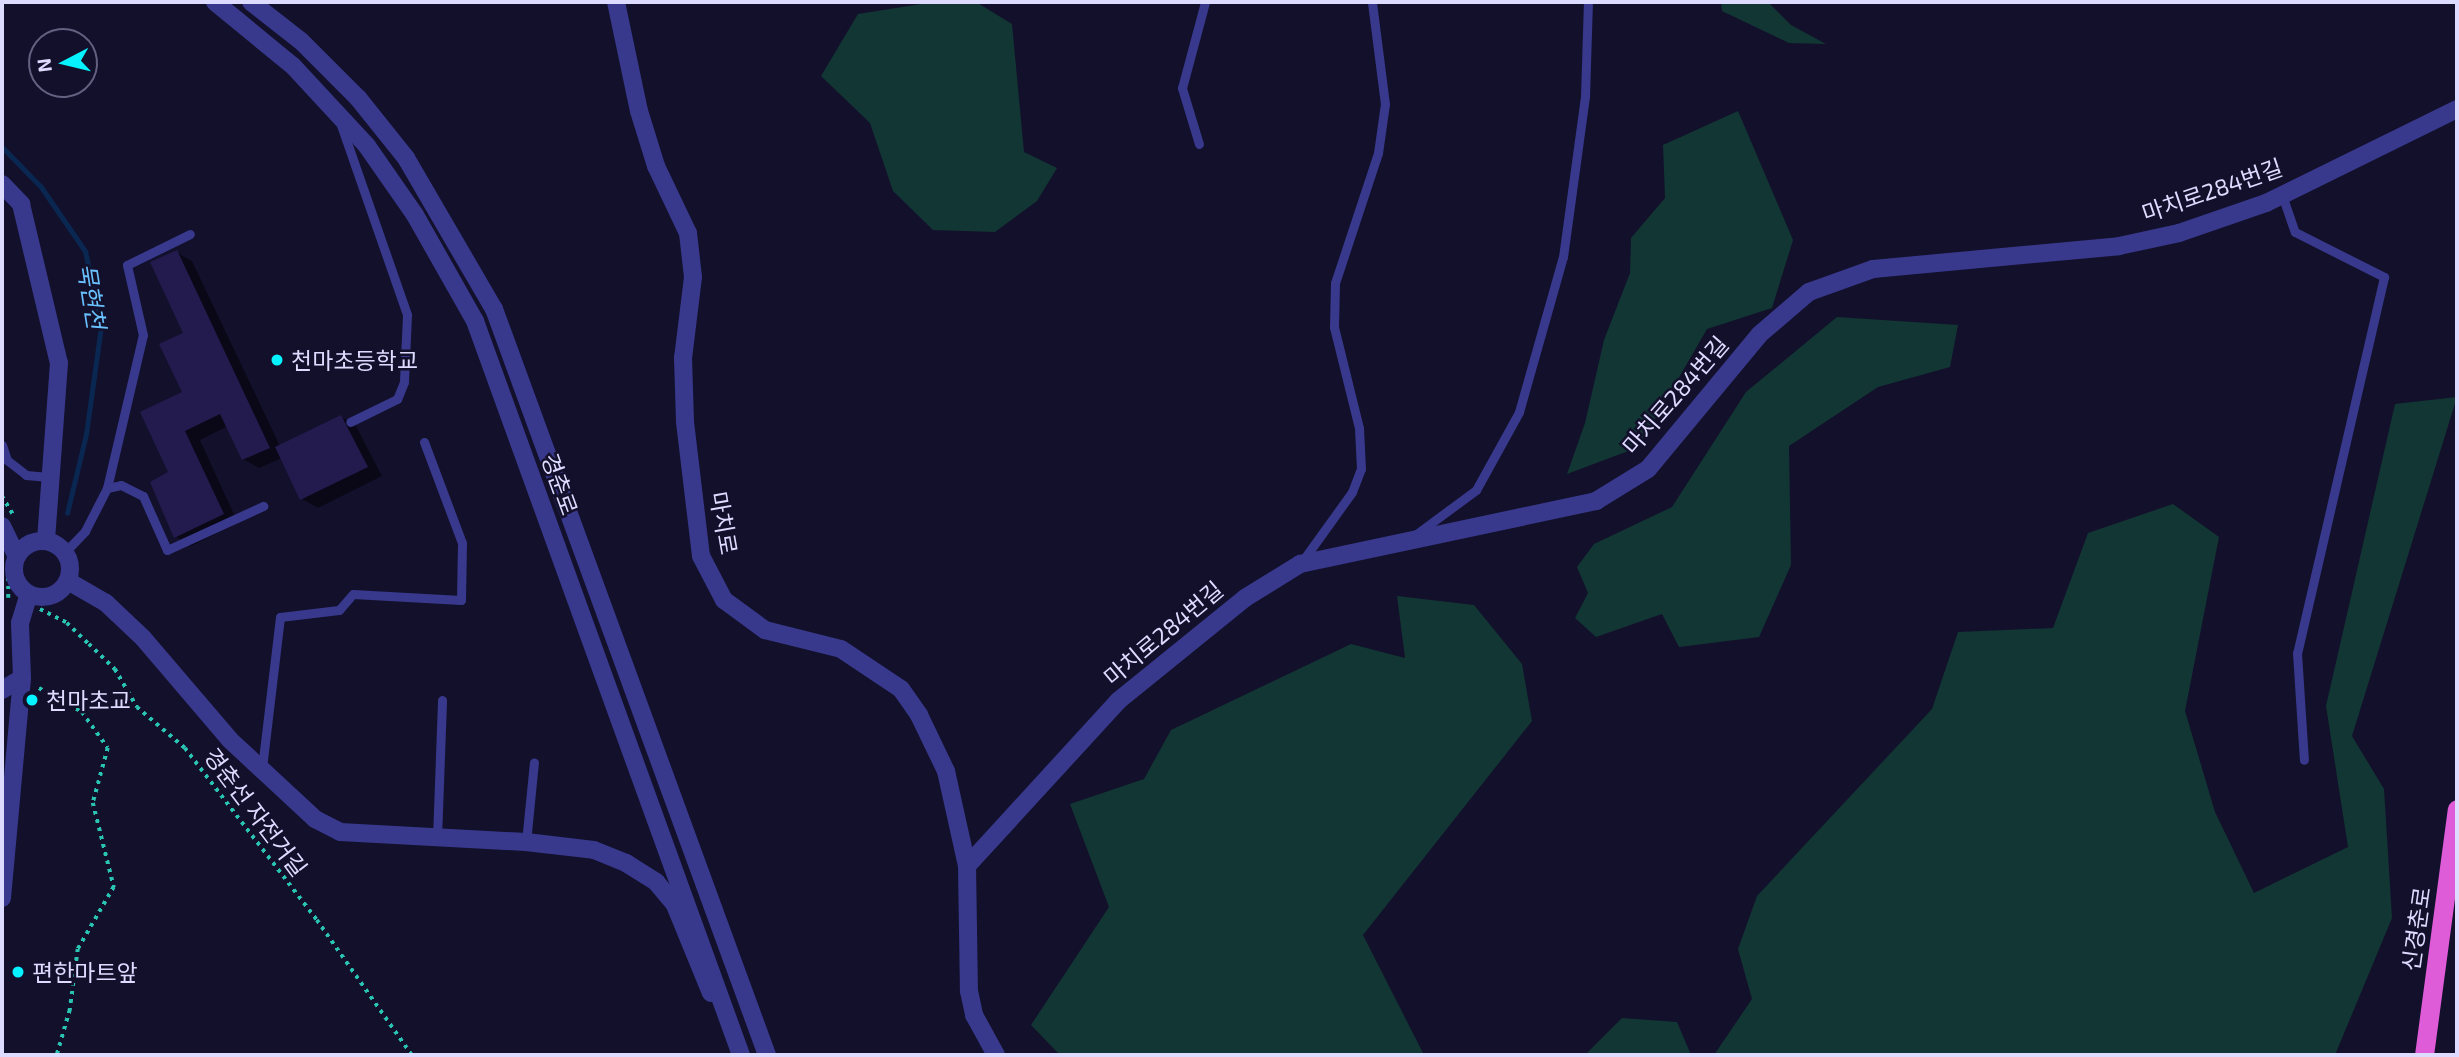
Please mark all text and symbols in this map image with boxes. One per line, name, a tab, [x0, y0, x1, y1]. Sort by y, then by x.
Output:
north arrow	[28, 28, 98, 98]
text: N	[31, 57, 56, 74]
street label: 마치로284번길	[2138, 153, 2286, 227]
water label: 묵현천	[73, 261, 111, 331]
street label: 마치로284번길	[1616, 331, 1734, 459]
place label: 천마초등학교	[291, 346, 418, 374]
marker: 천마초등학교	[269, 352, 285, 368]
street label: 경춘로	[536, 449, 584, 519]
street label: 마치로	[705, 489, 743, 557]
street label: 마치로284번길	[1098, 575, 1228, 691]
place label: 천마초교	[46, 686, 131, 714]
marker: 천마초교	[24, 692, 40, 708]
street label: 경춘선 자전거길	[199, 742, 313, 882]
street label: 신경춘로	[2396, 885, 2436, 973]
place label: 편한마트앞	[32, 958, 138, 986]
marker: 편한마트앞	[10, 964, 26, 980]

